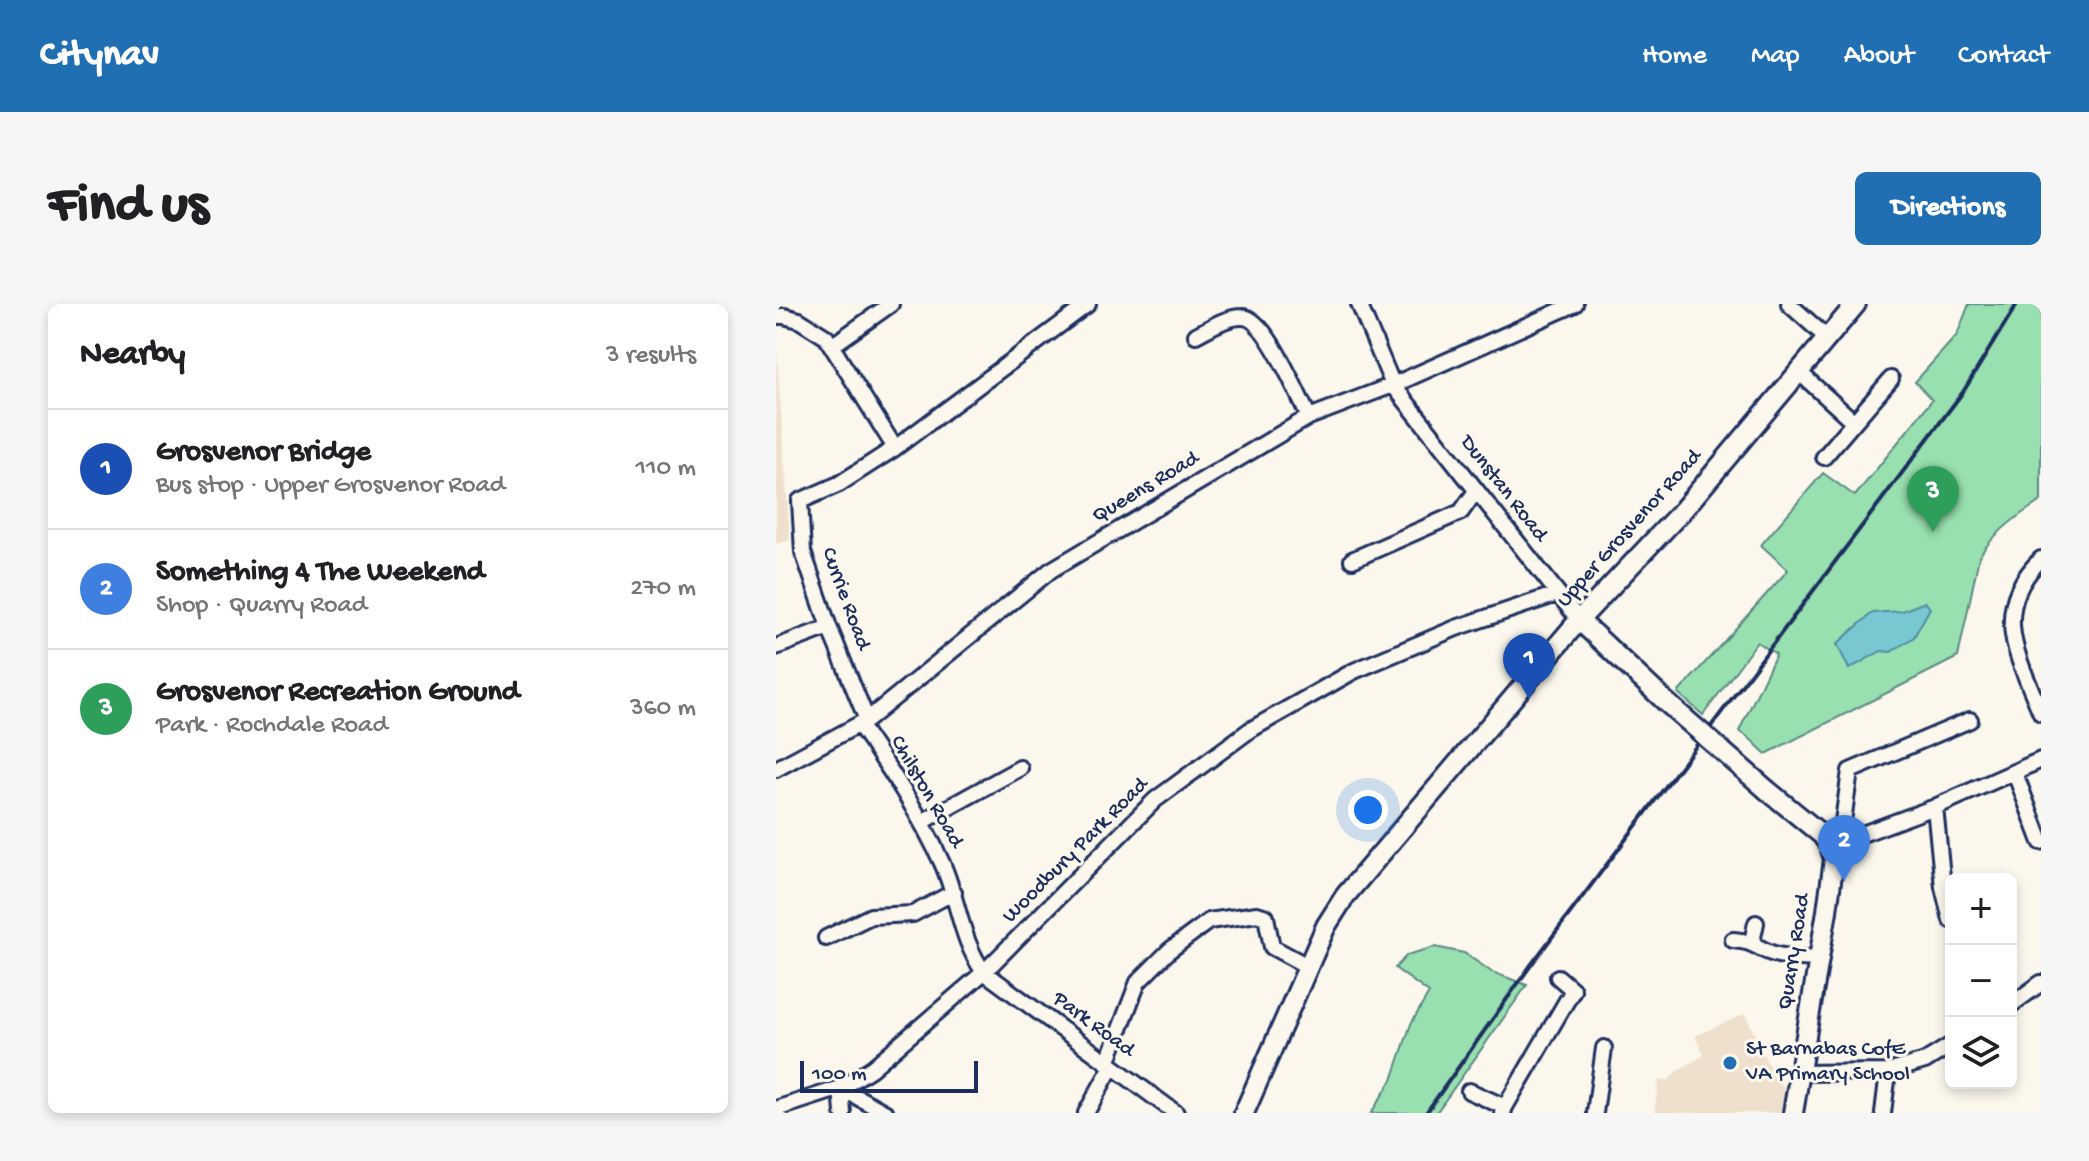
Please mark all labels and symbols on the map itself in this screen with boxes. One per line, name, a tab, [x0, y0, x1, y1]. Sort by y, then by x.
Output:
street label: Dunstan Road	[1452, 429, 1554, 549]
street label: Upper Grosvenor Road	[1552, 443, 1709, 613]
street label: Queens Road	[1088, 445, 1206, 530]
pin: 3	[1907, 466, 1959, 532]
street label: Currie Road	[814, 544, 876, 656]
pin: 1	[1503, 633, 1555, 699]
street label: Chilston Road	[883, 731, 970, 855]
street label: Woodbury Park Road	[998, 771, 1156, 929]
your location	[1348, 790, 1388, 830]
pin: 2	[1818, 815, 1870, 881]
street label: Quarry Road	[1773, 890, 1817, 1012]
street label: Park Road	[1046, 986, 1141, 1065]
place label: St Barnabas CofE VA Primary School	[1745, 1037, 1910, 1088]
marker: St Barnabas CofE VA Primary School	[1721, 1054, 1739, 1072]
scale bar	[800, 1057, 978, 1093]

